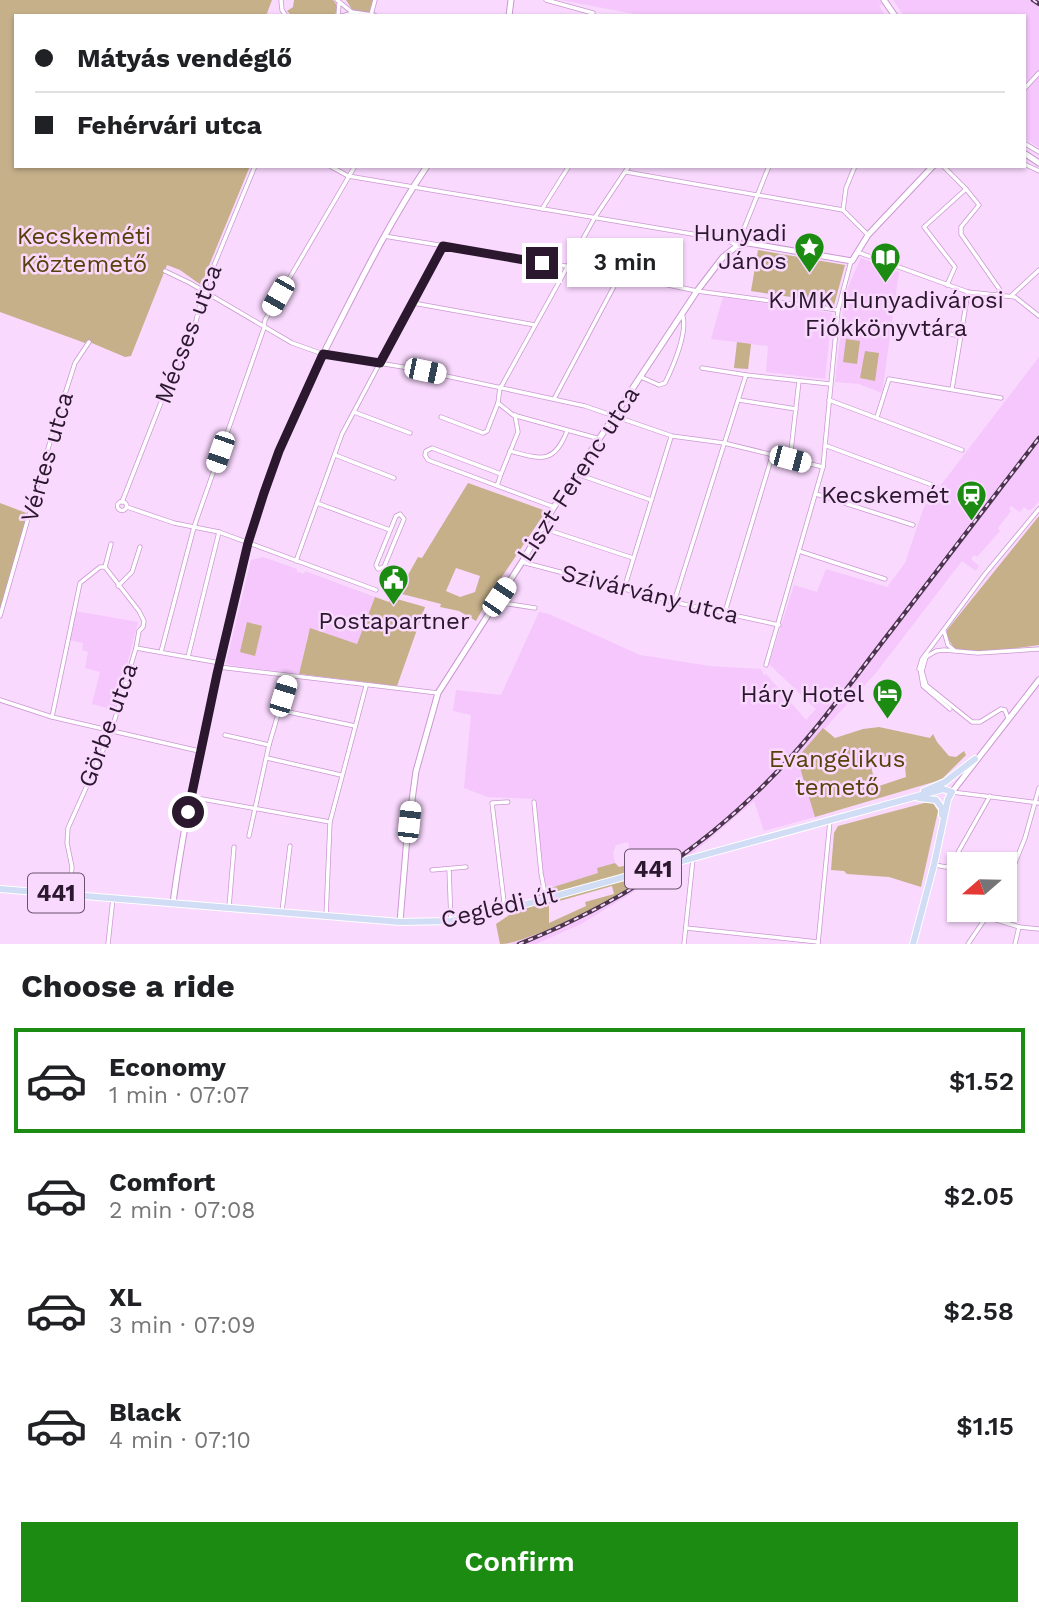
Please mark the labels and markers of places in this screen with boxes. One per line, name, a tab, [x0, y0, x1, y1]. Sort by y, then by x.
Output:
place label: Hunyadi János	[693, 219, 787, 275]
place icon: Hunyadi János	[793, 230, 827, 274]
library icon: KJMK Hunyadivárosi Fiókkönyvtára	[869, 241, 903, 285]
place label: KJMK Hunyadivárosi Fiókkönyvtára	[768, 286, 1004, 342]
station icon: Kecskemét	[955, 478, 989, 522]
place label: Kecskemét	[821, 481, 949, 509]
public building icon: Postapartner	[377, 562, 411, 606]
place label: Postapartner	[318, 607, 470, 635]
hotel icon: Háry Hotel	[870, 677, 904, 721]
place label: Háry Hotel	[740, 680, 865, 708]

